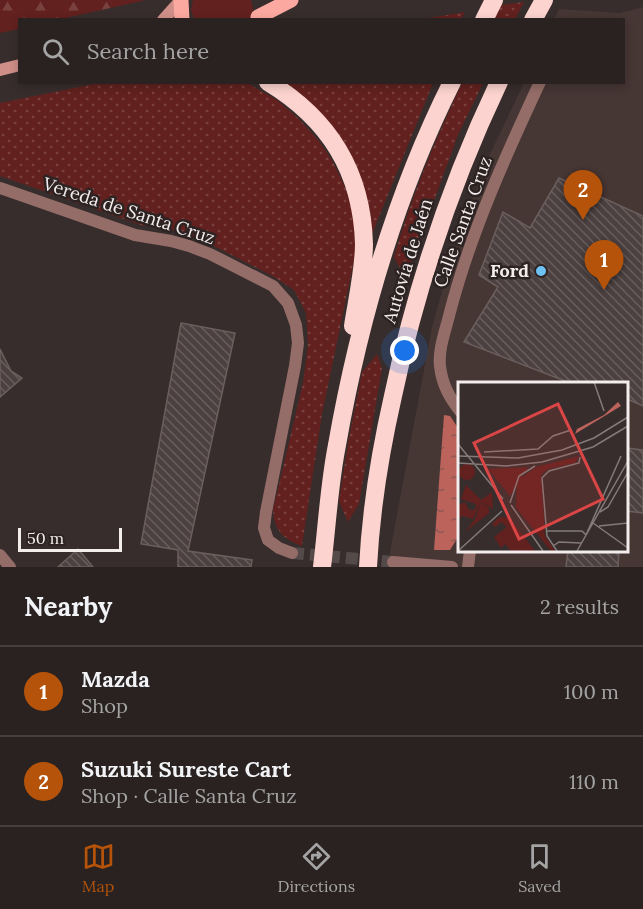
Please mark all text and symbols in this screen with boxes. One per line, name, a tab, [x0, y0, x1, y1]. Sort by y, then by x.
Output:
search box	[18, 18, 625, 84]
icon: search	[39, 35, 72, 68]
text: Search here	[87, 37, 209, 65]
street label: Calle Santa Cruz	[428, 153, 497, 290]
pin: 2	[564, 170, 602, 220]
street label: Vereda de Santa Cruz	[39, 172, 218, 249]
street label: Autovía de Jaén	[377, 196, 437, 327]
pin: 1	[584, 240, 624, 290]
place label: Ford	[490, 259, 529, 282]
marker: Ford	[534, 264, 548, 278]
your location	[390, 336, 419, 365]
inset map	[458, 382, 628, 552]
scale bar	[18, 525, 122, 552]
text: 50 m	[27, 528, 64, 548]
text: Nearby	[24, 590, 112, 623]
text: 2 results	[540, 594, 619, 619]
text: Mazda	[81, 665, 150, 693]
text: 1	[39, 679, 48, 704]
text: 100 m	[564, 679, 619, 704]
text: Shop	[81, 693, 128, 718]
text: Suzuki Sureste Cart	[81, 755, 291, 783]
text: 2	[38, 769, 49, 794]
text: 110 m	[569, 769, 619, 794]
text: Shop · Calle Santa Cruz	[81, 783, 297, 808]
tab: Map	[82, 840, 115, 896]
tab: Directions	[278, 840, 355, 896]
tab: Saved	[518, 840, 561, 896]

